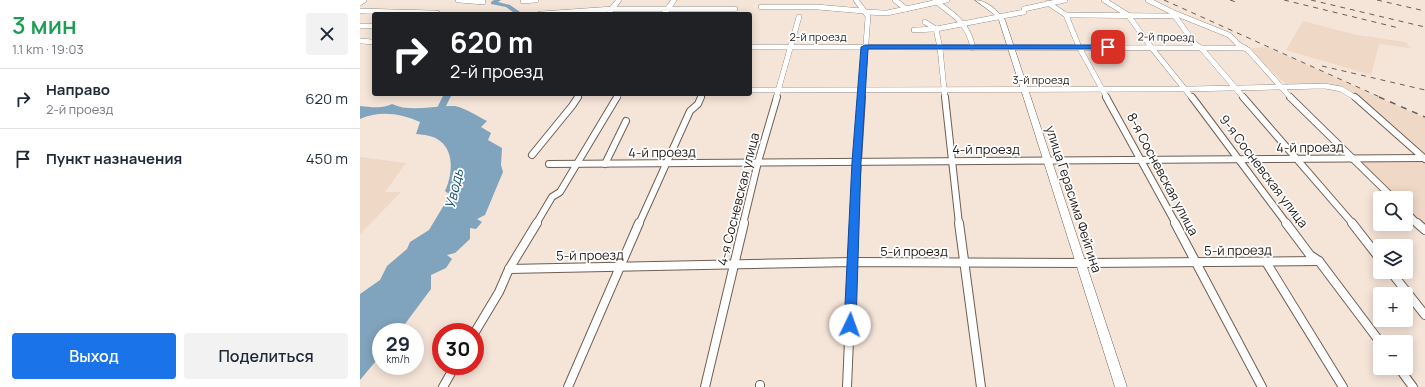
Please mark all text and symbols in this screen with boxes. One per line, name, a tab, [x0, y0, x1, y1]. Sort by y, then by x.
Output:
text: 3 мин	[12, 8, 77, 41]
button: close	[306, 13, 348, 55]
text: 620 m	[450, 23, 533, 61]
icon: right	[384, 28, 436, 80]
street label: 2-й проезд	[790, 29, 847, 44]
street label: 2-й проезд	[1137, 29, 1195, 45]
pin	[1091, 30, 1125, 64]
icon: arrive	[1097, 36, 1119, 58]
text: 1.1 km · 19:03	[12, 40, 84, 58]
text: 2-й проезд	[450, 59, 543, 83]
street label: 3-й проезд	[1013, 72, 1070, 87]
text: Направо	[46, 79, 110, 100]
icon: right	[12, 88, 34, 110]
text: 620 m	[305, 88, 348, 109]
text: 2-й проезд	[46, 100, 113, 118]
street label: 8-я Сосневская улица	[1123, 109, 1203, 239]
street label: 9-я Сосневская улица	[1216, 111, 1312, 231]
street label: улица Герасима Фейгина	[1042, 123, 1106, 275]
street label: 4-я Сосневская улица	[713, 130, 763, 268]
street label: 4-й проезд	[1276, 137, 1344, 157]
street label: 4-й проезд	[952, 140, 1020, 158]
street label: 4-й проезд	[628, 142, 696, 162]
icon: arrive	[12, 148, 34, 170]
text: Пункт назначения	[46, 148, 182, 169]
text: 450 m	[306, 148, 348, 169]
water label: Уводь	[440, 167, 467, 211]
map controls	[1373, 191, 1413, 375]
button: search	[1373, 191, 1413, 231]
button: layers	[1373, 239, 1413, 279]
street label: 5-й проезд	[1204, 240, 1272, 260]
street label: 5-й проезд	[880, 242, 948, 260]
street label: 5-й проезд	[556, 245, 624, 265]
button: +	[1373, 287, 1413, 327]
position arrow	[829, 304, 871, 346]
speed limit sign: 30	[432, 323, 484, 375]
text: 29	[386, 330, 410, 357]
button: Выход	[12, 333, 176, 379]
button: Поделиться	[184, 333, 348, 379]
button: −	[1373, 335, 1413, 375]
text: km/h	[386, 352, 410, 366]

